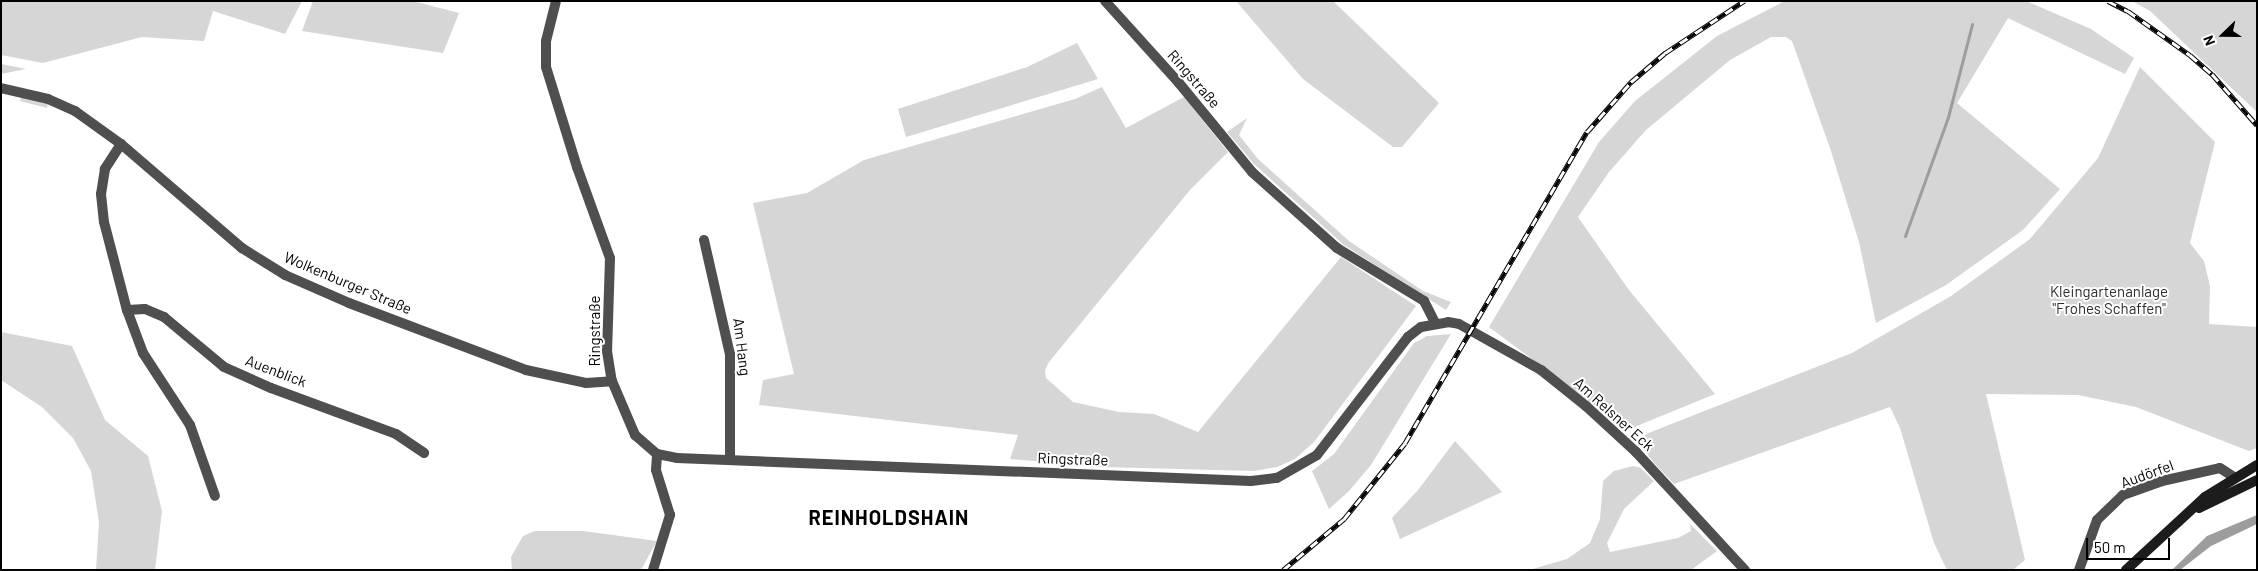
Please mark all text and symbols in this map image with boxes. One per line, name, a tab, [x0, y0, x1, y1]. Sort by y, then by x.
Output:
north arrow	[2198, 10, 2248, 60]
text: N	[2199, 33, 2218, 48]
street label: Ringstraße	[1164, 46, 1224, 112]
street label: Wolkenburger Straße	[281, 248, 415, 318]
park label: Kleingartenanlage "Frohes Schaffen"	[2050, 282, 2168, 317]
street label: Ringstraße	[586, 295, 604, 367]
street label: Am Hang	[730, 317, 754, 377]
street label: Auenblick	[243, 351, 309, 391]
street label: Am Relsner Eck	[1570, 373, 1658, 455]
street label: Ringstraße	[1037, 449, 1109, 469]
street label: Audörfel	[2118, 456, 2176, 492]
district label: REINHOLDSHAIN	[807, 505, 971, 529]
scale bar	[2088, 528, 2172, 560]
text: 50 m	[2094, 538, 2126, 556]

